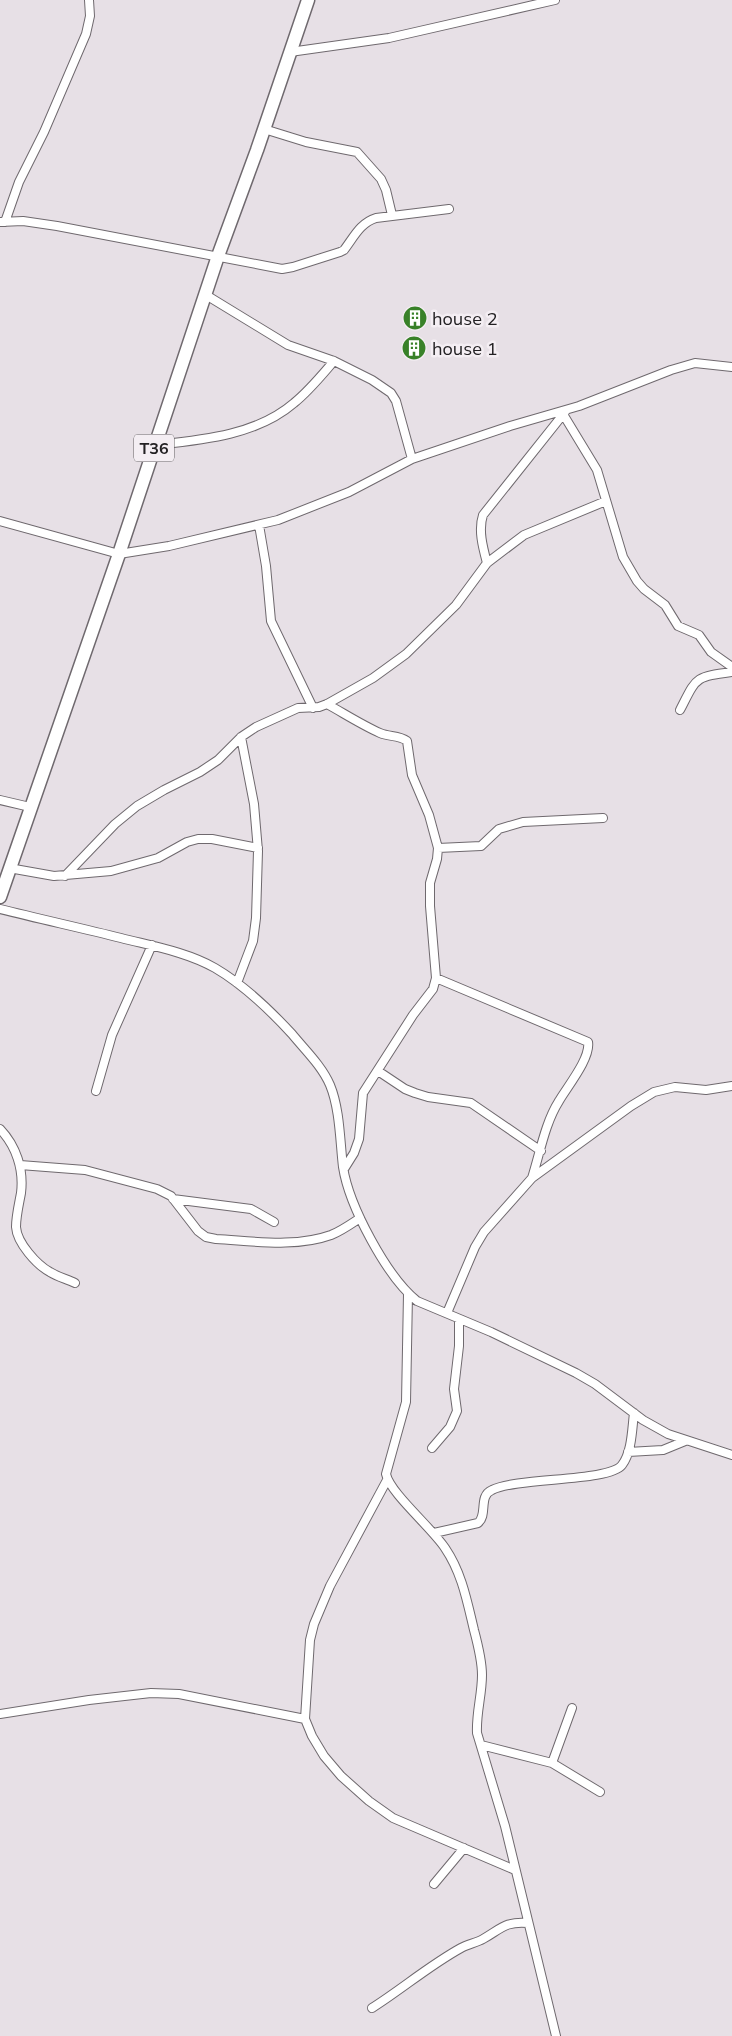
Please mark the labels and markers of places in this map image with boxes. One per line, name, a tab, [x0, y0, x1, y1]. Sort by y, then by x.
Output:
building icon: house 2	[402, 305, 428, 331]
place label: house 2	[432, 307, 497, 330]
building icon: house 1	[401, 335, 427, 361]
place label: house 1	[432, 337, 497, 360]

